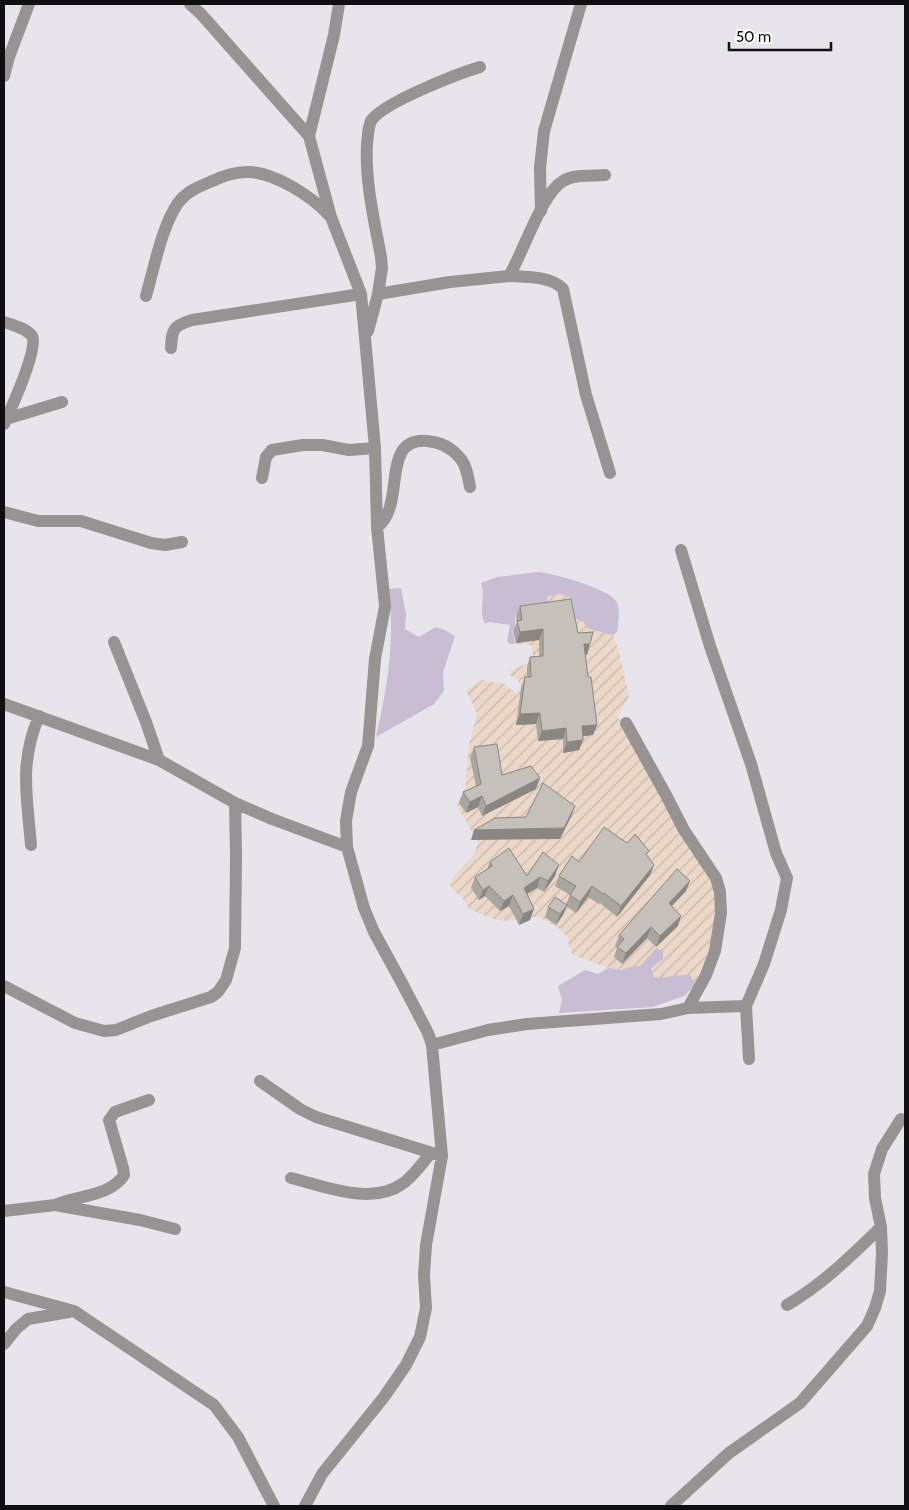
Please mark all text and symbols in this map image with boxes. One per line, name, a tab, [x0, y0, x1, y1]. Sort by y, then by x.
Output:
scale bar	[729, 20, 832, 52]
text: 50 m	[736, 28, 771, 46]

